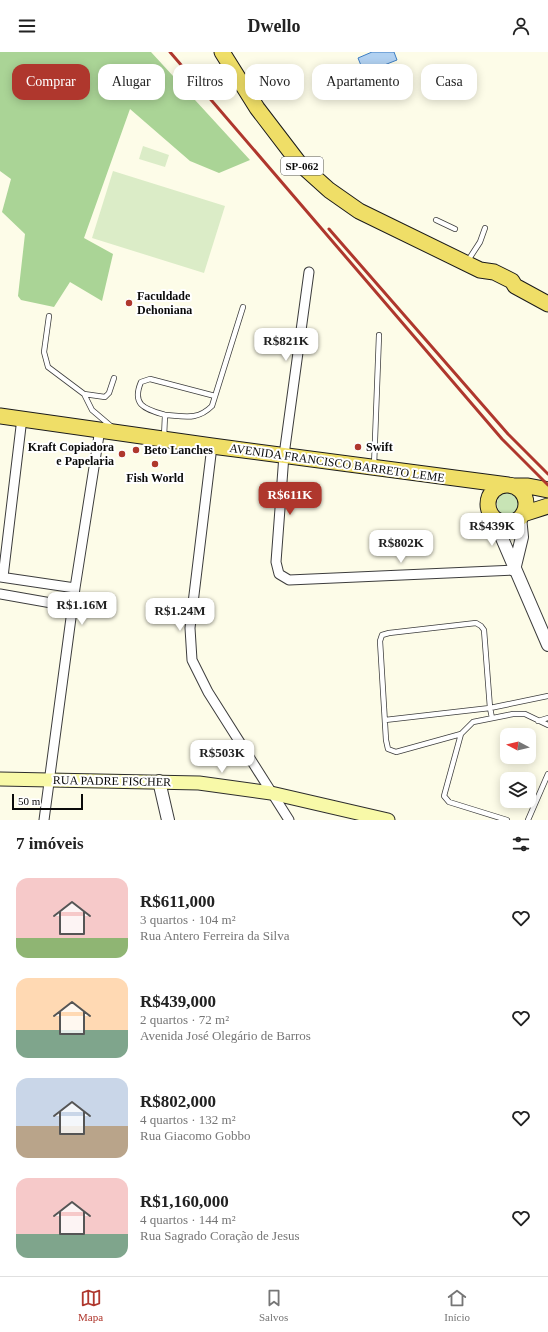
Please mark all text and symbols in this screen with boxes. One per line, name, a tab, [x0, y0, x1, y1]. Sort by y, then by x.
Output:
icon: menu	[16, 15, 38, 37]
icon: person	[510, 15, 532, 37]
text: Dwello	[248, 16, 301, 36]
chip: Comprar	[12, 64, 90, 100]
chip: Alugar	[98, 64, 165, 100]
chip: Filtros	[173, 64, 237, 100]
chip: Novo	[245, 64, 304, 100]
chip: Apartamento	[312, 64, 413, 100]
chip: Casa	[421, 64, 477, 100]
road number: SP-062	[281, 157, 323, 175]
place label: Faculdade Dehoniana	[137, 289, 192, 317]
marker: Faculdade Dehoniana	[124, 298, 134, 308]
pin: R$821K	[253, 328, 319, 362]
text: R$821K	[263, 333, 309, 348]
place label: Kraft Copiadora e Papelaria	[28, 440, 114, 468]
place label: Swift	[366, 440, 393, 454]
street label: AVENIDA FRANCISCO BARRETO LEME	[228, 441, 446, 485]
marker: Swift	[353, 442, 363, 452]
place label: Beto Lanches	[144, 443, 213, 457]
marker: Beto Lanches	[131, 445, 141, 455]
marker: Kraft Copiadora e Papelaria	[117, 449, 127, 459]
marker: Fish World	[150, 459, 160, 469]
place label: Fish World	[126, 471, 184, 485]
pin: R$611K	[257, 482, 323, 516]
text: R$611K	[268, 487, 312, 502]
pin: R$439K	[459, 513, 525, 547]
text: R$439K	[469, 518, 515, 533]
pin: R$802K	[368, 530, 434, 564]
text: R$802K	[378, 535, 424, 550]
pin: R$1.16M	[45, 592, 119, 626]
text: R$1.16M	[57, 597, 107, 612]
pin: R$1.24M	[143, 598, 217, 632]
text: R$1.24M	[155, 603, 205, 618]
north arrow	[500, 728, 536, 764]
map controls	[500, 728, 536, 808]
pin: R$503K	[189, 740, 255, 774]
text: R$503K	[199, 745, 245, 760]
button: layers	[500, 772, 536, 808]
street label: RUA PADRE FISCHER	[53, 773, 171, 789]
scale bar	[12, 792, 83, 811]
text: 50 m	[18, 795, 40, 807]
icon: filters	[510, 833, 532, 855]
text: 7 imóveis	[16, 834, 84, 853]
text: R$611,000	[140, 892, 215, 911]
icon: home	[48, 894, 96, 942]
icon: heart	[510, 907, 532, 929]
text: 3 quartos · 104 m²	[140, 912, 236, 927]
text: Rua Antero Ferreira da Silva	[140, 928, 289, 943]
text: R$439,000	[140, 992, 216, 1011]
icon: home	[48, 994, 96, 1042]
icon: heart	[510, 1007, 532, 1029]
text: 2 quartos · 72 m²	[140, 1012, 229, 1027]
text: Avenida José Olegário de Barros	[140, 1028, 311, 1043]
text: R$802,000	[140, 1092, 216, 1111]
icon: home	[48, 1094, 96, 1142]
icon: heart	[510, 1107, 532, 1129]
text: 4 quartos · 132 m²	[140, 1112, 236, 1127]
text: Rua Giacomo Gobbo	[140, 1128, 250, 1143]
text: R$1,160,000	[140, 1192, 229, 1211]
icon: home	[48, 1194, 96, 1242]
icon: heart	[510, 1207, 532, 1229]
text: 4 quartos · 144 m²	[140, 1212, 236, 1227]
text: Rua Sagrado Coração de Jesus	[140, 1228, 300, 1243]
tab: Mapa	[78, 1287, 103, 1323]
tab: Salvos	[259, 1287, 288, 1323]
tab: Início	[444, 1287, 470, 1323]

